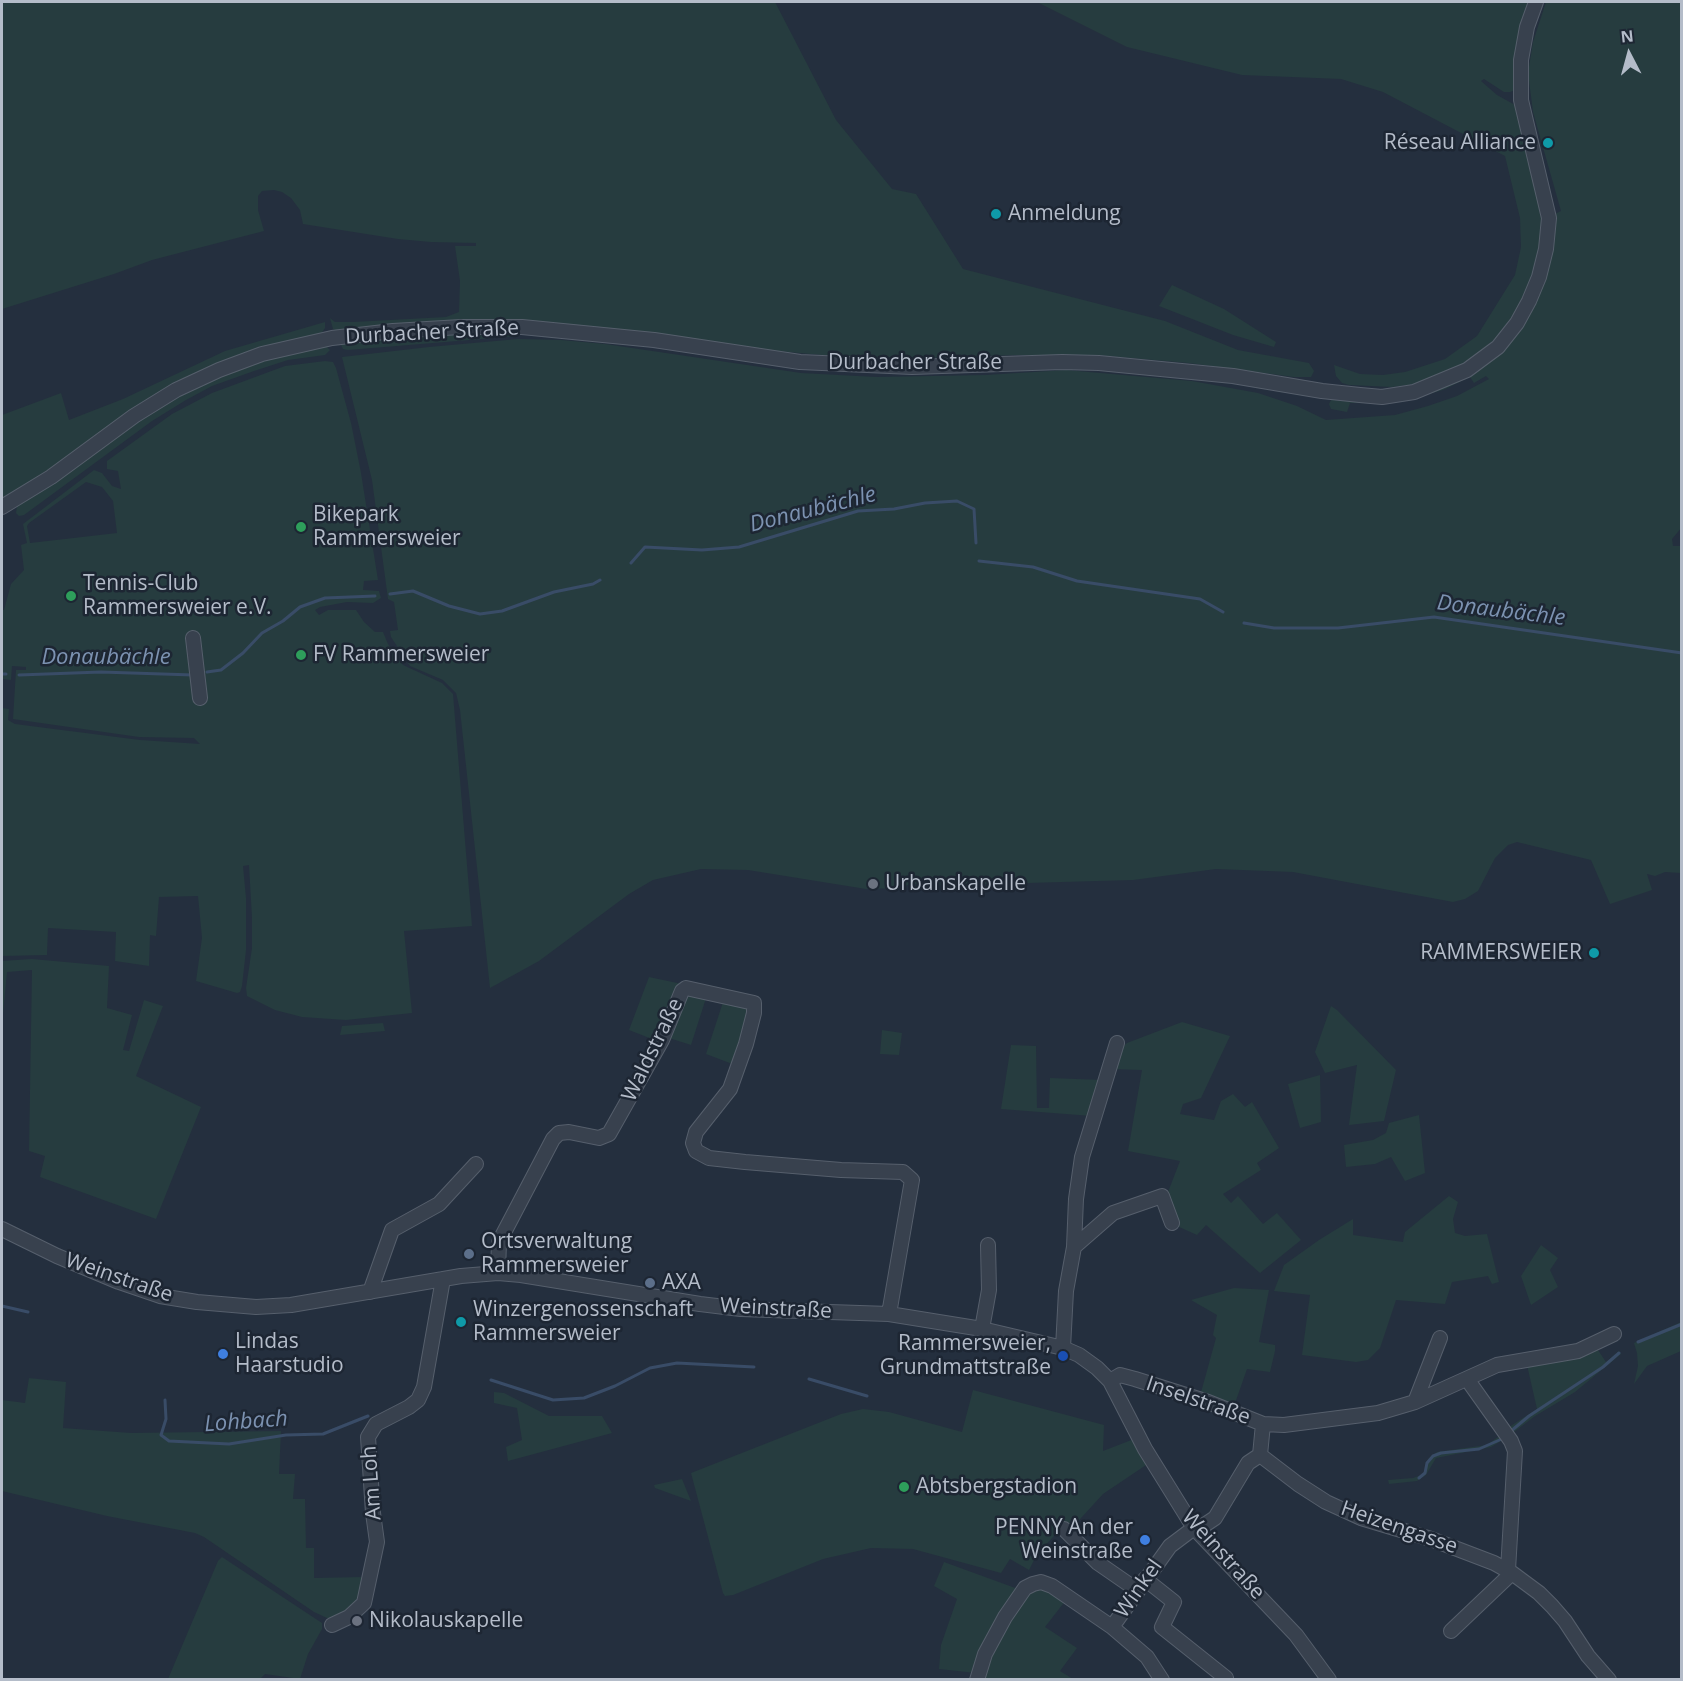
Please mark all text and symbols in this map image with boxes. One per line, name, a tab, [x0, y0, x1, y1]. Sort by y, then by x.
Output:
north arrow	[1599, 24, 1659, 84]
text: N	[1619, 24, 1635, 48]
place label: Réseau Alliance	[1384, 130, 1536, 156]
marker: Réseau Alliance	[1541, 136, 1555, 150]
place label: Anmeldung	[1008, 201, 1121, 227]
marker: Anmeldung	[989, 207, 1003, 221]
street label: Durbacher Straße	[344, 316, 520, 350]
street label: Durbacher Straße	[828, 350, 1002, 376]
water label: Donaubächle	[747, 482, 879, 538]
place label: Bikepark Rammersweier	[313, 502, 461, 552]
marker: Bikepark Rammersweier	[294, 520, 308, 534]
place label: Tennis-Club Rammersweier e.V.	[83, 571, 271, 621]
marker: Tennis-Club Rammersweier e.V.	[64, 589, 78, 603]
water label: Donaubächle	[1435, 590, 1567, 632]
place label: FV Rammersweier	[313, 642, 489, 668]
water label: Donaubächle	[41, 645, 171, 671]
marker: FV Rammersweier	[294, 648, 308, 662]
place label: Urbanskapelle	[885, 871, 1026, 897]
marker: Urbanskapelle	[866, 877, 880, 891]
place label: RAMMERSWEIER	[1420, 940, 1582, 966]
marker: RAMMERSWEIER	[1587, 946, 1601, 960]
street label: Waldstraße	[617, 994, 689, 1106]
place label: Ortsverwaltung Rammersweier	[481, 1229, 632, 1279]
marker: Ortsverwaltung Rammersweier	[462, 1247, 476, 1261]
street label: Weinstraße	[62, 1248, 176, 1308]
place label: AXA	[662, 1270, 701, 1296]
marker: AXA	[643, 1276, 657, 1290]
street label: Weinstraße	[719, 1293, 833, 1325]
place label: Winzergenossenschaft Rammersweier	[473, 1297, 693, 1347]
marker: Winzergenossenschaft Rammersweier	[454, 1315, 468, 1329]
place label: Lindas Haarstudio	[235, 1329, 344, 1379]
place label: Rammersweier, Grundmattstraße	[880, 1331, 1051, 1381]
marker: Lindas Haarstudio	[216, 1347, 230, 1361]
marker: Rammersweier, Grundmattstraße	[1056, 1349, 1070, 1363]
street label: Inselstraße	[1143, 1371, 1253, 1431]
water label: Lohbach	[203, 1406, 289, 1438]
street label: Am Loh	[357, 1445, 387, 1521]
place label: Abtsbergstadion	[916, 1474, 1077, 1500]
marker: Abtsbergstadion	[897, 1480, 911, 1494]
street label: Heizengasse	[1337, 1496, 1461, 1560]
street label: Weinstraße	[1176, 1505, 1270, 1605]
place label: PENNY An der Weinstraße	[995, 1515, 1133, 1565]
marker: PENNY An der Weinstraße	[1138, 1533, 1152, 1547]
street label: Winkel	[1110, 1555, 1168, 1623]
place label: Nikolauskapelle	[369, 1608, 523, 1634]
marker: Nikolauskapelle	[350, 1614, 364, 1628]

